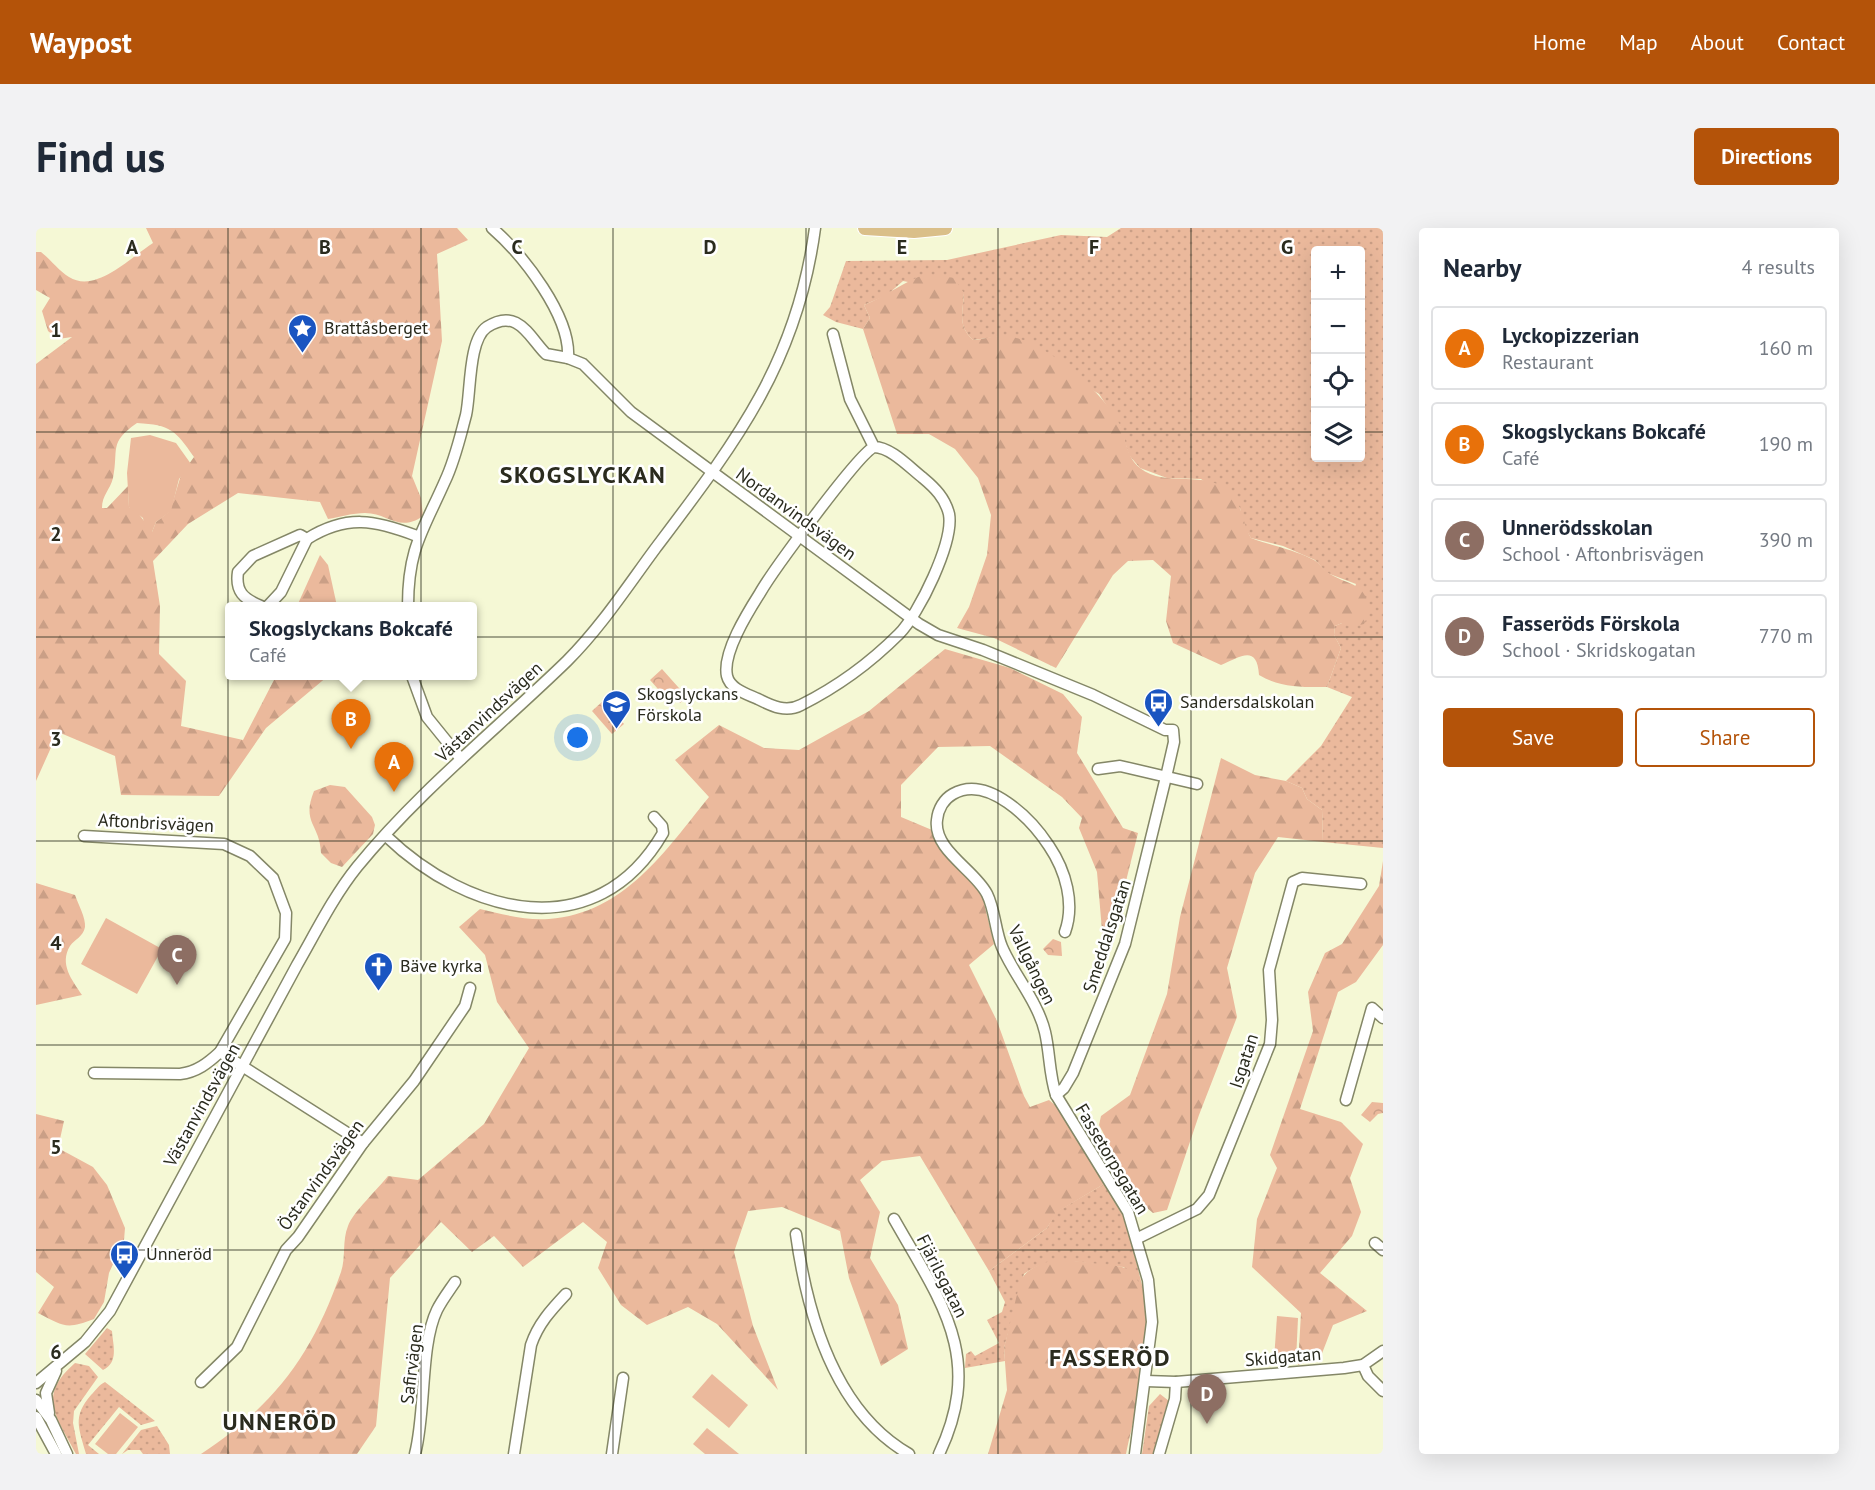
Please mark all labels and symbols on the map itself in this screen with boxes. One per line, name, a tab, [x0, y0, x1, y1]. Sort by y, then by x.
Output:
text: A	[126, 234, 139, 260]
text: B	[319, 234, 331, 260]
text: C	[511, 234, 523, 260]
text: D	[704, 234, 717, 260]
text: E	[897, 234, 907, 260]
text: F	[1089, 234, 1099, 260]
text: G	[1281, 234, 1293, 260]
place icon: Brattåsberget	[287, 312, 319, 354]
place label: Brattåsberget	[324, 316, 428, 339]
text: 1	[50, 317, 62, 343]
district label: SKOGSLYCKAN	[500, 459, 666, 490]
street label: Nordanvindsvägen	[732, 462, 861, 565]
text: 2	[50, 521, 62, 547]
street label: Västanvindsvägen	[430, 656, 547, 768]
place label: Skogslyckans Förskola	[637, 682, 738, 726]
bus stop icon: Sandersdalskolan	[1143, 686, 1175, 728]
school or university icon: Skogslyckans Förskola	[600, 688, 632, 730]
place label: Sandersdalskolan	[1180, 690, 1314, 713]
pin: B	[332, 700, 370, 749]
your location	[563, 723, 592, 752]
text: 3	[50, 726, 62, 752]
pin: A	[374, 742, 414, 792]
street label: Aftonbrisvägen	[98, 808, 214, 837]
street label: Smeddalsgatan	[1077, 876, 1136, 995]
street label: Vallgången	[1003, 920, 1062, 1008]
text: 4	[50, 930, 62, 956]
pin: C	[158, 936, 196, 985]
church icon: Bäve kyrka	[363, 950, 395, 992]
place label: Bäve kyrka	[400, 954, 482, 977]
street label: Isgatan	[1224, 1031, 1263, 1091]
street label: Västanvindsvägen	[158, 1039, 245, 1171]
street label: Fassetorpsgatan	[1070, 1099, 1154, 1218]
street label: Östanvindsvägen	[273, 1115, 369, 1235]
text: 5	[50, 1134, 62, 1160]
street label: Fjärilsgatan	[912, 1230, 973, 1321]
bus stop icon: Unneröd	[109, 1238, 141, 1280]
place label: Unneröd	[146, 1242, 212, 1265]
street label: Safirvägen	[395, 1323, 428, 1405]
text: 6	[50, 1339, 62, 1365]
district label: FASSERÖD	[1049, 1342, 1171, 1373]
street label: Skidgatan	[1244, 1342, 1322, 1371]
pin: D	[1188, 1374, 1226, 1424]
district label: UNNERÖD	[223, 1406, 337, 1437]

